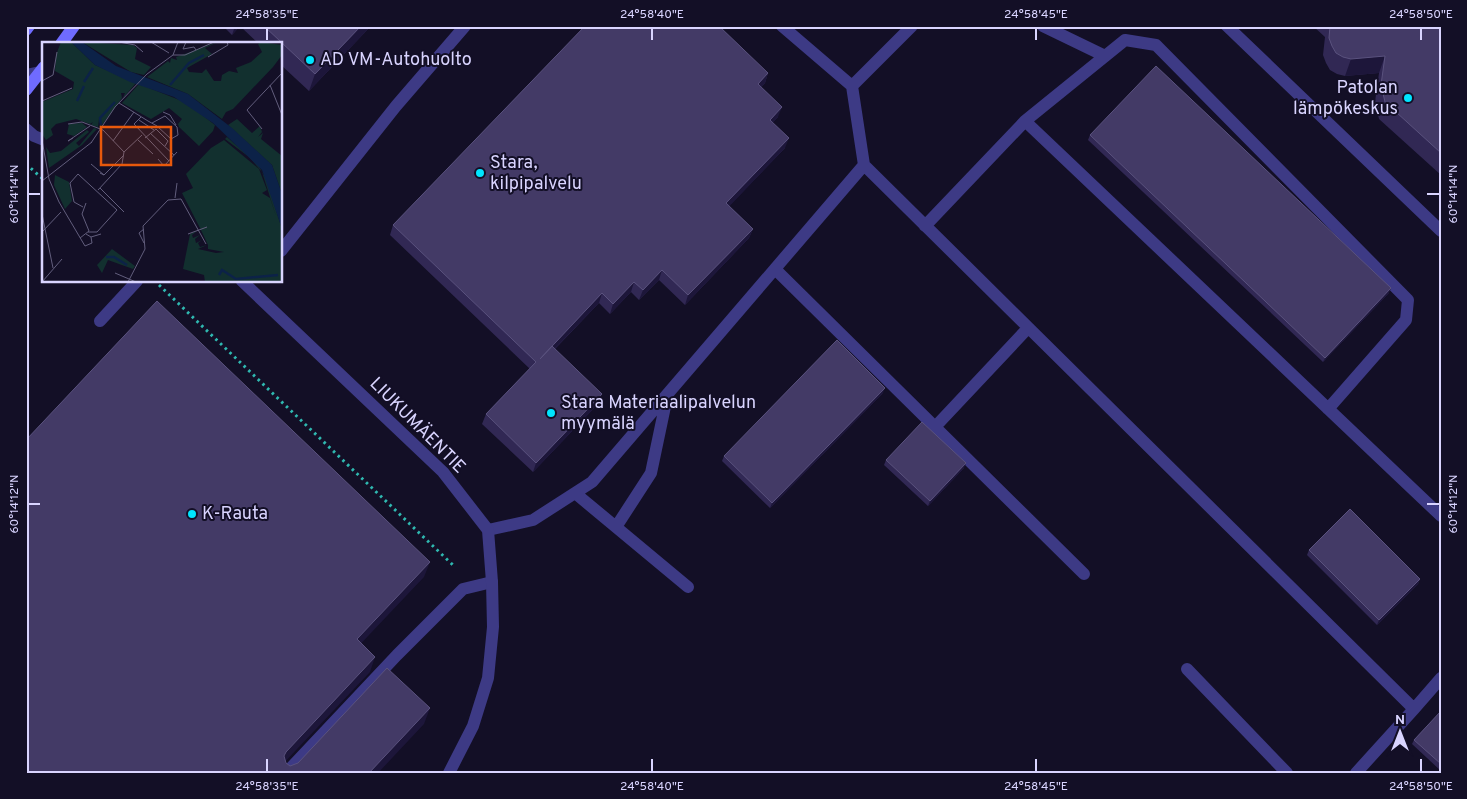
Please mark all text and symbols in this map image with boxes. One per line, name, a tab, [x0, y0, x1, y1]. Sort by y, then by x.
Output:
text: 24°58'35"E	[235, 7, 299, 23]
text: 24°58'40"E	[620, 7, 684, 23]
text: 24°58'45"E	[1004, 7, 1068, 23]
text: 24°58'50"E	[1389, 7, 1453, 23]
inset map	[42, 42, 282, 282]
place label: AD VM-Autohuolto	[320, 49, 472, 72]
marker: AD VM-Autohuolto	[304, 54, 316, 66]
place label: Patolan lämpökeskus	[1293, 77, 1398, 121]
marker: Patolan lämpökeskus	[1402, 92, 1414, 104]
place label: Stara, kilpipalvelu	[490, 152, 582, 196]
text: 60°14'14"N	[7, 164, 23, 224]
text: 60°14'14"N	[1446, 164, 1462, 224]
marker: Stara, kilpipalvelu	[474, 167, 486, 179]
street label: LIUKUMÄENTIE	[364, 372, 471, 479]
place label: Stara Materiaalipalvelun myymälä	[561, 392, 756, 436]
marker: Stara Materiaalipalvelun myymälä	[545, 407, 557, 419]
text: 60°14'12"N	[7, 474, 23, 534]
text: 60°14'12"N	[1446, 474, 1462, 534]
place label: K-Rauta	[202, 503, 268, 526]
marker: K-Rauta	[186, 508, 198, 520]
north arrow	[1374, 706, 1424, 756]
text: N	[1395, 712, 1405, 729]
text: 24°58'35"E	[235, 779, 299, 795]
text: 24°58'40"E	[620, 779, 684, 795]
text: 24°58'45"E	[1004, 779, 1068, 795]
text: 24°58'50"E	[1389, 779, 1453, 795]

